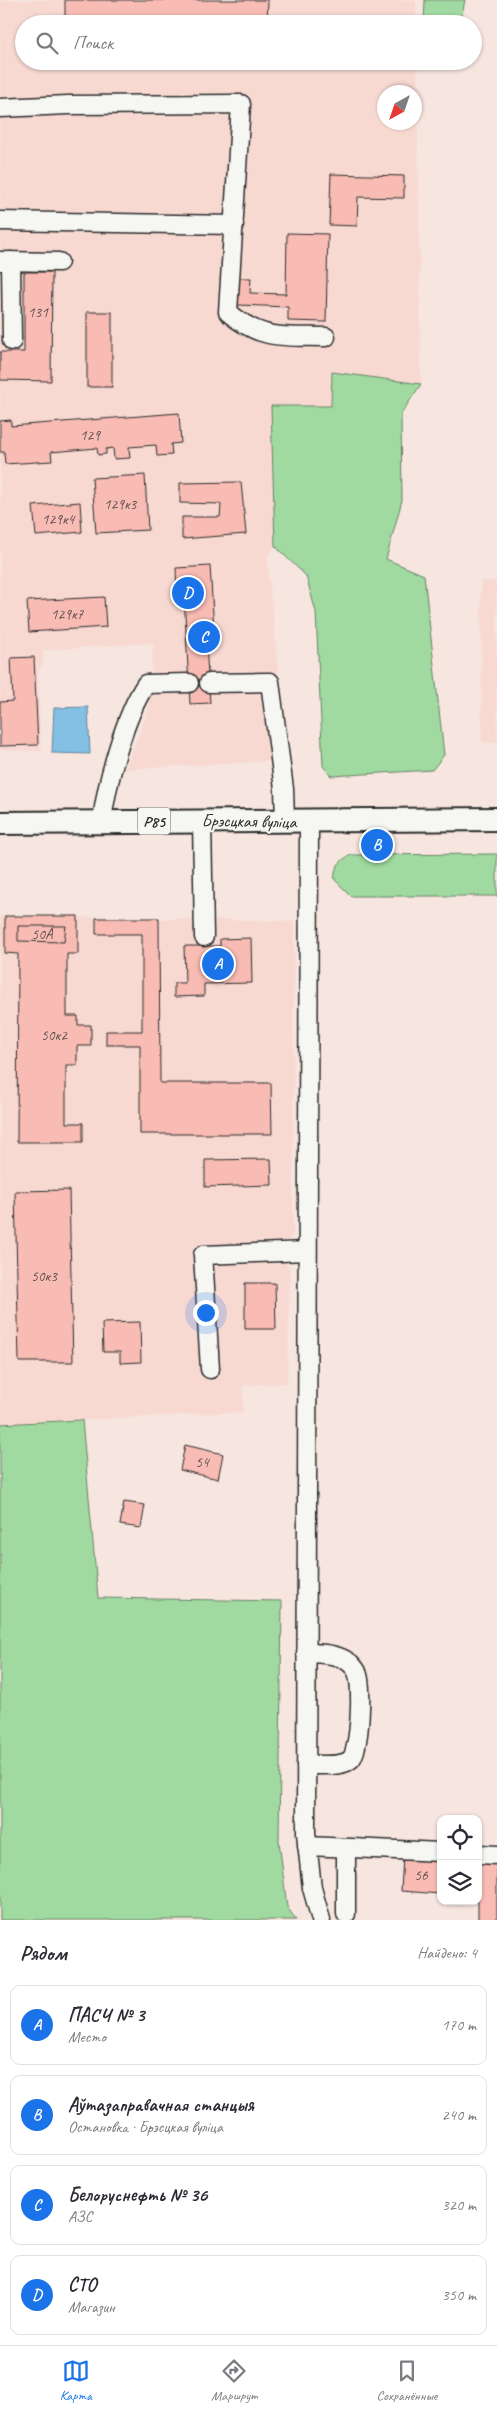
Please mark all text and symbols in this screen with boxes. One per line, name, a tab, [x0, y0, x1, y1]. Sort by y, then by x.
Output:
search box	[15, 15, 482, 70]
icon: search	[33, 29, 61, 57]
text: Поиск	[73, 31, 113, 55]
north arrow	[377, 85, 422, 130]
house number: 131	[28, 303, 49, 322]
house number: 129	[80, 426, 101, 445]
house number: 129к3	[104, 495, 138, 514]
house number: 129к4	[42, 510, 76, 529]
pin: D	[172, 574, 204, 612]
house number: 129к7	[51, 605, 85, 624]
pin: C	[188, 618, 220, 656]
road number: Р85	[138, 808, 170, 834]
street label: Брэсцкая вуліца	[201, 809, 298, 833]
pin: B	[361, 826, 393, 864]
house number: 50А	[31, 925, 54, 944]
pin: A	[202, 945, 234, 983]
house number: 50к2	[41, 1026, 68, 1045]
house number: 50к3	[31, 1267, 58, 1286]
your location	[193, 1300, 219, 1326]
house number: 54	[195, 1453, 210, 1472]
map controls	[437, 1815, 482, 1905]
button: locate	[437, 1815, 482, 1860]
button: layers	[437, 1860, 482, 1905]
house number: 56	[414, 1866, 429, 1885]
text: Рядом	[20, 1940, 67, 1966]
text: Найдено: 4	[417, 1943, 477, 1963]
text: ПАСЧ № 3	[68, 2003, 145, 2027]
text: A	[33, 2015, 41, 2035]
text: 170 m	[442, 2015, 476, 2035]
text: Место	[68, 2027, 106, 2047]
text: Аўтазаправачная станцыя	[68, 2093, 254, 2117]
text: B	[33, 2105, 41, 2125]
text: 240 m	[442, 2105, 476, 2125]
text: Остановка · Брэсцкая вуліца	[68, 2117, 223, 2137]
text: Белоруснефть № 36	[68, 2183, 207, 2207]
text: C	[33, 2195, 41, 2215]
text: 320 m	[442, 2195, 476, 2215]
text: АЗС	[68, 2207, 92, 2227]
text: СТО	[68, 2273, 96, 2297]
text: D	[32, 2285, 42, 2305]
text: 350 m	[442, 2285, 476, 2305]
text: Магазин	[68, 2297, 115, 2317]
tab: Карта	[60, 2357, 92, 2404]
tab: Маршрут	[211, 2357, 257, 2404]
tab: Сохранённые	[377, 2357, 437, 2404]

